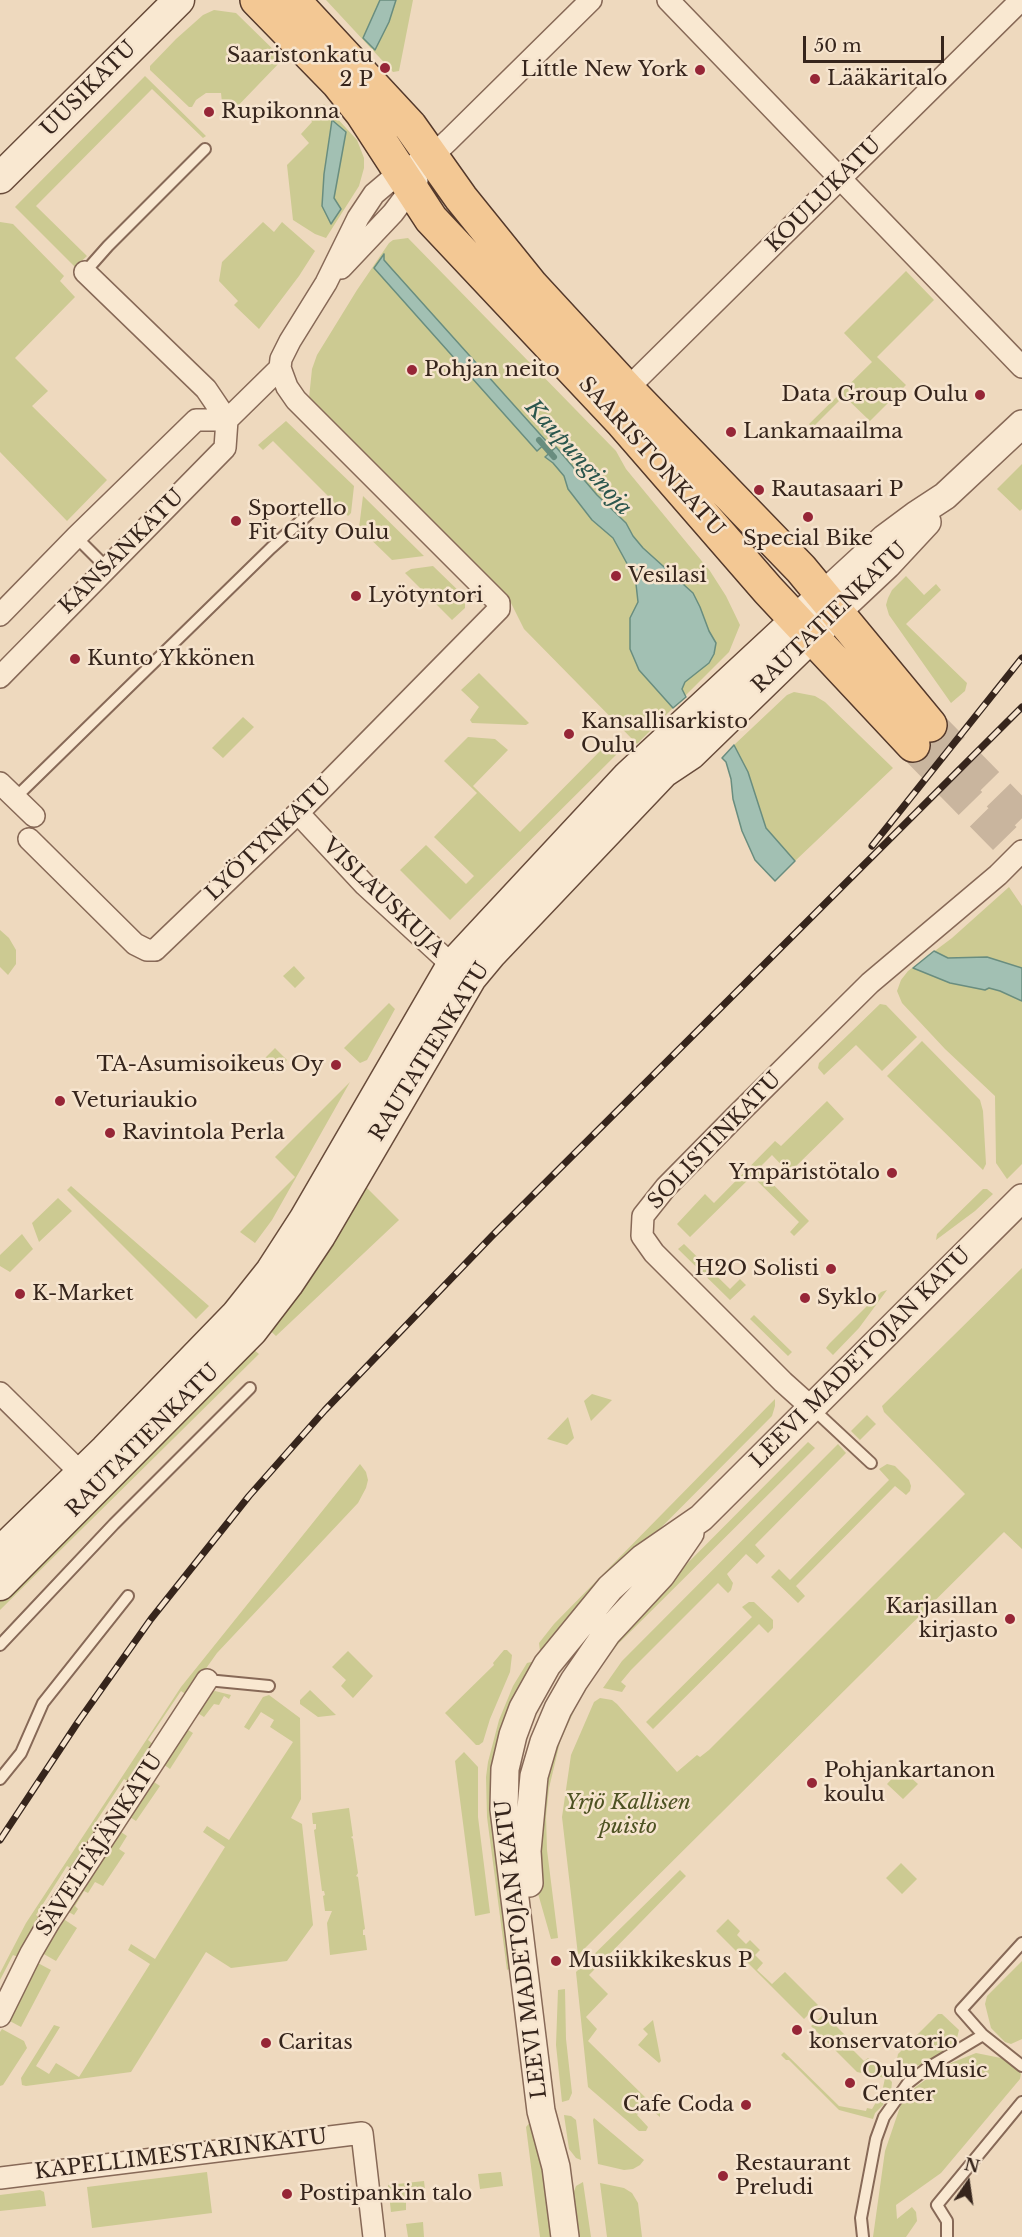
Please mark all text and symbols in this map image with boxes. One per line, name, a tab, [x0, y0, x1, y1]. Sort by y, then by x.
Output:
scale bar	[806, 24, 947, 62]
text: 50 m	[814, 35, 862, 57]
street label: UUSIKATU	[36, 36, 142, 142]
place label: Saaristonkatu 2 P	[227, 43, 373, 93]
place label: Little New York	[521, 57, 688, 83]
marker: Saaristonkatu 2 P	[378, 61, 392, 75]
marker: Little New York	[693, 63, 707, 77]
place label: Lääkäritalo	[827, 66, 947, 92]
marker: Lääkäritalo	[808, 72, 822, 86]
place label: Rupikonna	[221, 99, 340, 125]
marker: Rupikonna	[202, 105, 216, 119]
street label: KOULUKATU	[761, 132, 887, 258]
place label: Pohjan neito	[424, 357, 560, 383]
marker: Pohjan neito	[405, 363, 419, 377]
street label: SAARISTONKATU	[573, 372, 729, 542]
place label: Data Group Oulu	[781, 382, 968, 408]
marker: Data Group Oulu	[973, 388, 987, 402]
water label: Kaupunginoja	[519, 395, 637, 521]
place label: Lankamaailma	[743, 419, 903, 445]
marker: Lankamaailma	[724, 425, 738, 439]
place label: Rautasaari P	[771, 477, 903, 503]
marker: Rautasaari P	[752, 483, 766, 497]
street label: KANSANKATU	[54, 484, 190, 620]
place label: Sportello Fit City Oulu	[248, 496, 389, 546]
marker: Special Bike	[801, 510, 815, 524]
marker: Sportello Fit City Oulu	[229, 514, 243, 528]
place label: Special Bike	[743, 526, 873, 552]
street label: RAUTATIENKATU	[747, 537, 913, 699]
place label: Vesilasi	[628, 563, 707, 589]
marker: Vesilasi	[609, 569, 623, 583]
place label: Lyötyntori	[368, 583, 483, 609]
marker: Lyötyntori	[349, 589, 363, 603]
place label: Kunto Ykkönen	[87, 646, 255, 672]
marker: Kunto Ykkönen	[68, 652, 82, 666]
place label: Kansallisarkisto Oulu	[581, 709, 748, 759]
marker: Kansallisarkisto Oulu	[562, 727, 576, 741]
street label: LYÖTYNKATU	[201, 774, 337, 906]
street label: VISLAUSKUJA	[317, 834, 449, 962]
street label: RAUTATIENKATU	[365, 958, 495, 1146]
place label: TA-Asumisoikeus Oy	[96, 1052, 324, 1078]
marker: TA-Asumisoikeus Oy	[329, 1058, 343, 1072]
street label: SOLISTINKATU	[643, 1067, 787, 1215]
place label: Veturiaukio	[72, 1088, 197, 1114]
marker: Veturiaukio	[53, 1094, 67, 1108]
place label: Ravintola Perla	[122, 1120, 285, 1146]
marker: Ravintola Perla	[103, 1126, 117, 1140]
place label: Ympäristötalo	[729, 1160, 880, 1186]
marker: Ympäristötalo	[885, 1166, 899, 1180]
street label: LEEVI MADETOJAN KATU	[746, 1243, 976, 1473]
place label: H2O Solisti	[695, 1256, 819, 1282]
marker: H2O Solisti	[824, 1262, 838, 1276]
place label: K-Market	[32, 1281, 134, 1307]
place label: Syklo	[817, 1285, 877, 1311]
marker: K-Market	[13, 1287, 27, 1301]
marker: Syklo	[798, 1291, 812, 1305]
street label: RAUTATIENKATU	[61, 1359, 225, 1523]
place label: Karjasillan kirjasto	[886, 1594, 998, 1644]
marker: Karjasillan kirjasto	[1003, 1612, 1017, 1626]
street label: SÄVELTÄJÄNKATU	[31, 1749, 169, 1941]
place label: Pohjankartanon koulu	[824, 1758, 995, 1808]
marker: Pohjankartanon koulu	[805, 1776, 819, 1790]
park label: Yrjö Kallisen puisto	[565, 1790, 691, 1840]
street label: LEEVI MADETOJAN KATU	[491, 1798, 553, 2100]
place label: Musiikkikeskus P	[568, 1948, 752, 1974]
marker: Musiikkikeskus P	[549, 1954, 563, 1968]
place label: Oulun konservatorio	[809, 2005, 958, 2055]
marker: Oulun konservatorio	[790, 2023, 804, 2037]
place label: Caritas	[278, 2030, 353, 2056]
marker: Caritas	[259, 2036, 273, 2050]
place label: Oulu Music Center	[862, 2058, 987, 2108]
marker: Oulu Music Center	[843, 2076, 857, 2090]
place label: Cafe Coda	[623, 2092, 734, 2118]
marker: Cafe Coda	[739, 2098, 753, 2112]
street label: KAPELLIMESTARINKATU	[33, 2125, 329, 2185]
place label: Restaurant Preludi	[735, 2151, 851, 2201]
north arrow	[938, 2153, 998, 2213]
text: N	[962, 2154, 982, 2177]
marker: Restaurant Preludi	[716, 2169, 730, 2183]
place label: Postipankin talo	[299, 2181, 472, 2207]
marker: Postipankin talo	[280, 2187, 294, 2201]

